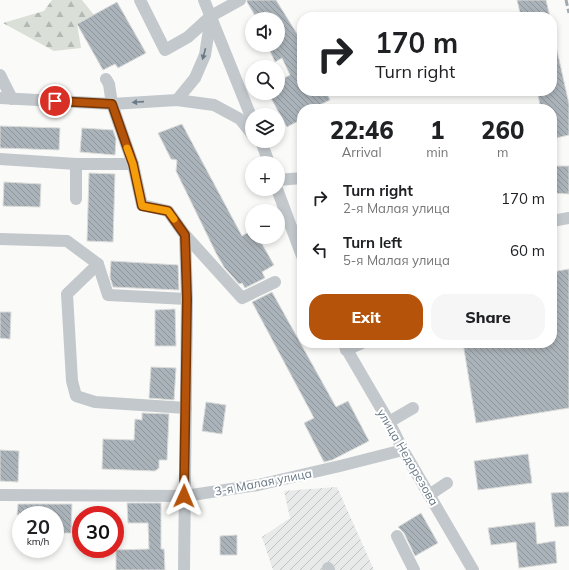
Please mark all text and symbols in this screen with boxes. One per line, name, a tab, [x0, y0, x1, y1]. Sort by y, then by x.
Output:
map controls	[245, 12, 285, 244]
button: sound	[245, 12, 285, 52]
text: 170 m	[375, 25, 458, 60]
icon: right	[309, 28, 361, 80]
one-way arrow	[201, 48, 207, 61]
button: search	[245, 60, 285, 100]
text: Turn right	[375, 60, 455, 83]
pin	[38, 84, 72, 118]
icon: arrive	[44, 90, 66, 112]
one-way arrow	[132, 99, 144, 106]
button: layers	[245, 108, 285, 148]
text: 22:46	[330, 115, 394, 145]
text: 1	[430, 115, 445, 145]
text: 260	[481, 115, 524, 145]
text: Arrival	[342, 144, 382, 160]
text: min	[426, 144, 448, 160]
text: m	[497, 144, 508, 160]
button: +	[245, 156, 285, 196]
text: Turn right	[343, 181, 413, 200]
icon: right	[309, 187, 331, 209]
text: 170 m	[501, 189, 545, 208]
text: 2-я Малая улица	[343, 200, 450, 216]
button: −	[245, 204, 285, 244]
text: Turn left	[343, 233, 402, 252]
icon: left	[309, 239, 331, 261]
text: 60 m	[510, 241, 545, 260]
text: 5-я Малая улица	[343, 252, 450, 268]
button: Exit	[309, 294, 423, 340]
button: Share	[431, 294, 545, 340]
street label: улица Недорезова	[374, 406, 442, 508]
street label: 3-я Малая улица	[213, 465, 313, 499]
position arrow	[163, 475, 205, 517]
speed limit sign: 30	[72, 506, 124, 558]
text: 20	[26, 514, 50, 539]
text: km/h	[27, 535, 49, 548]

